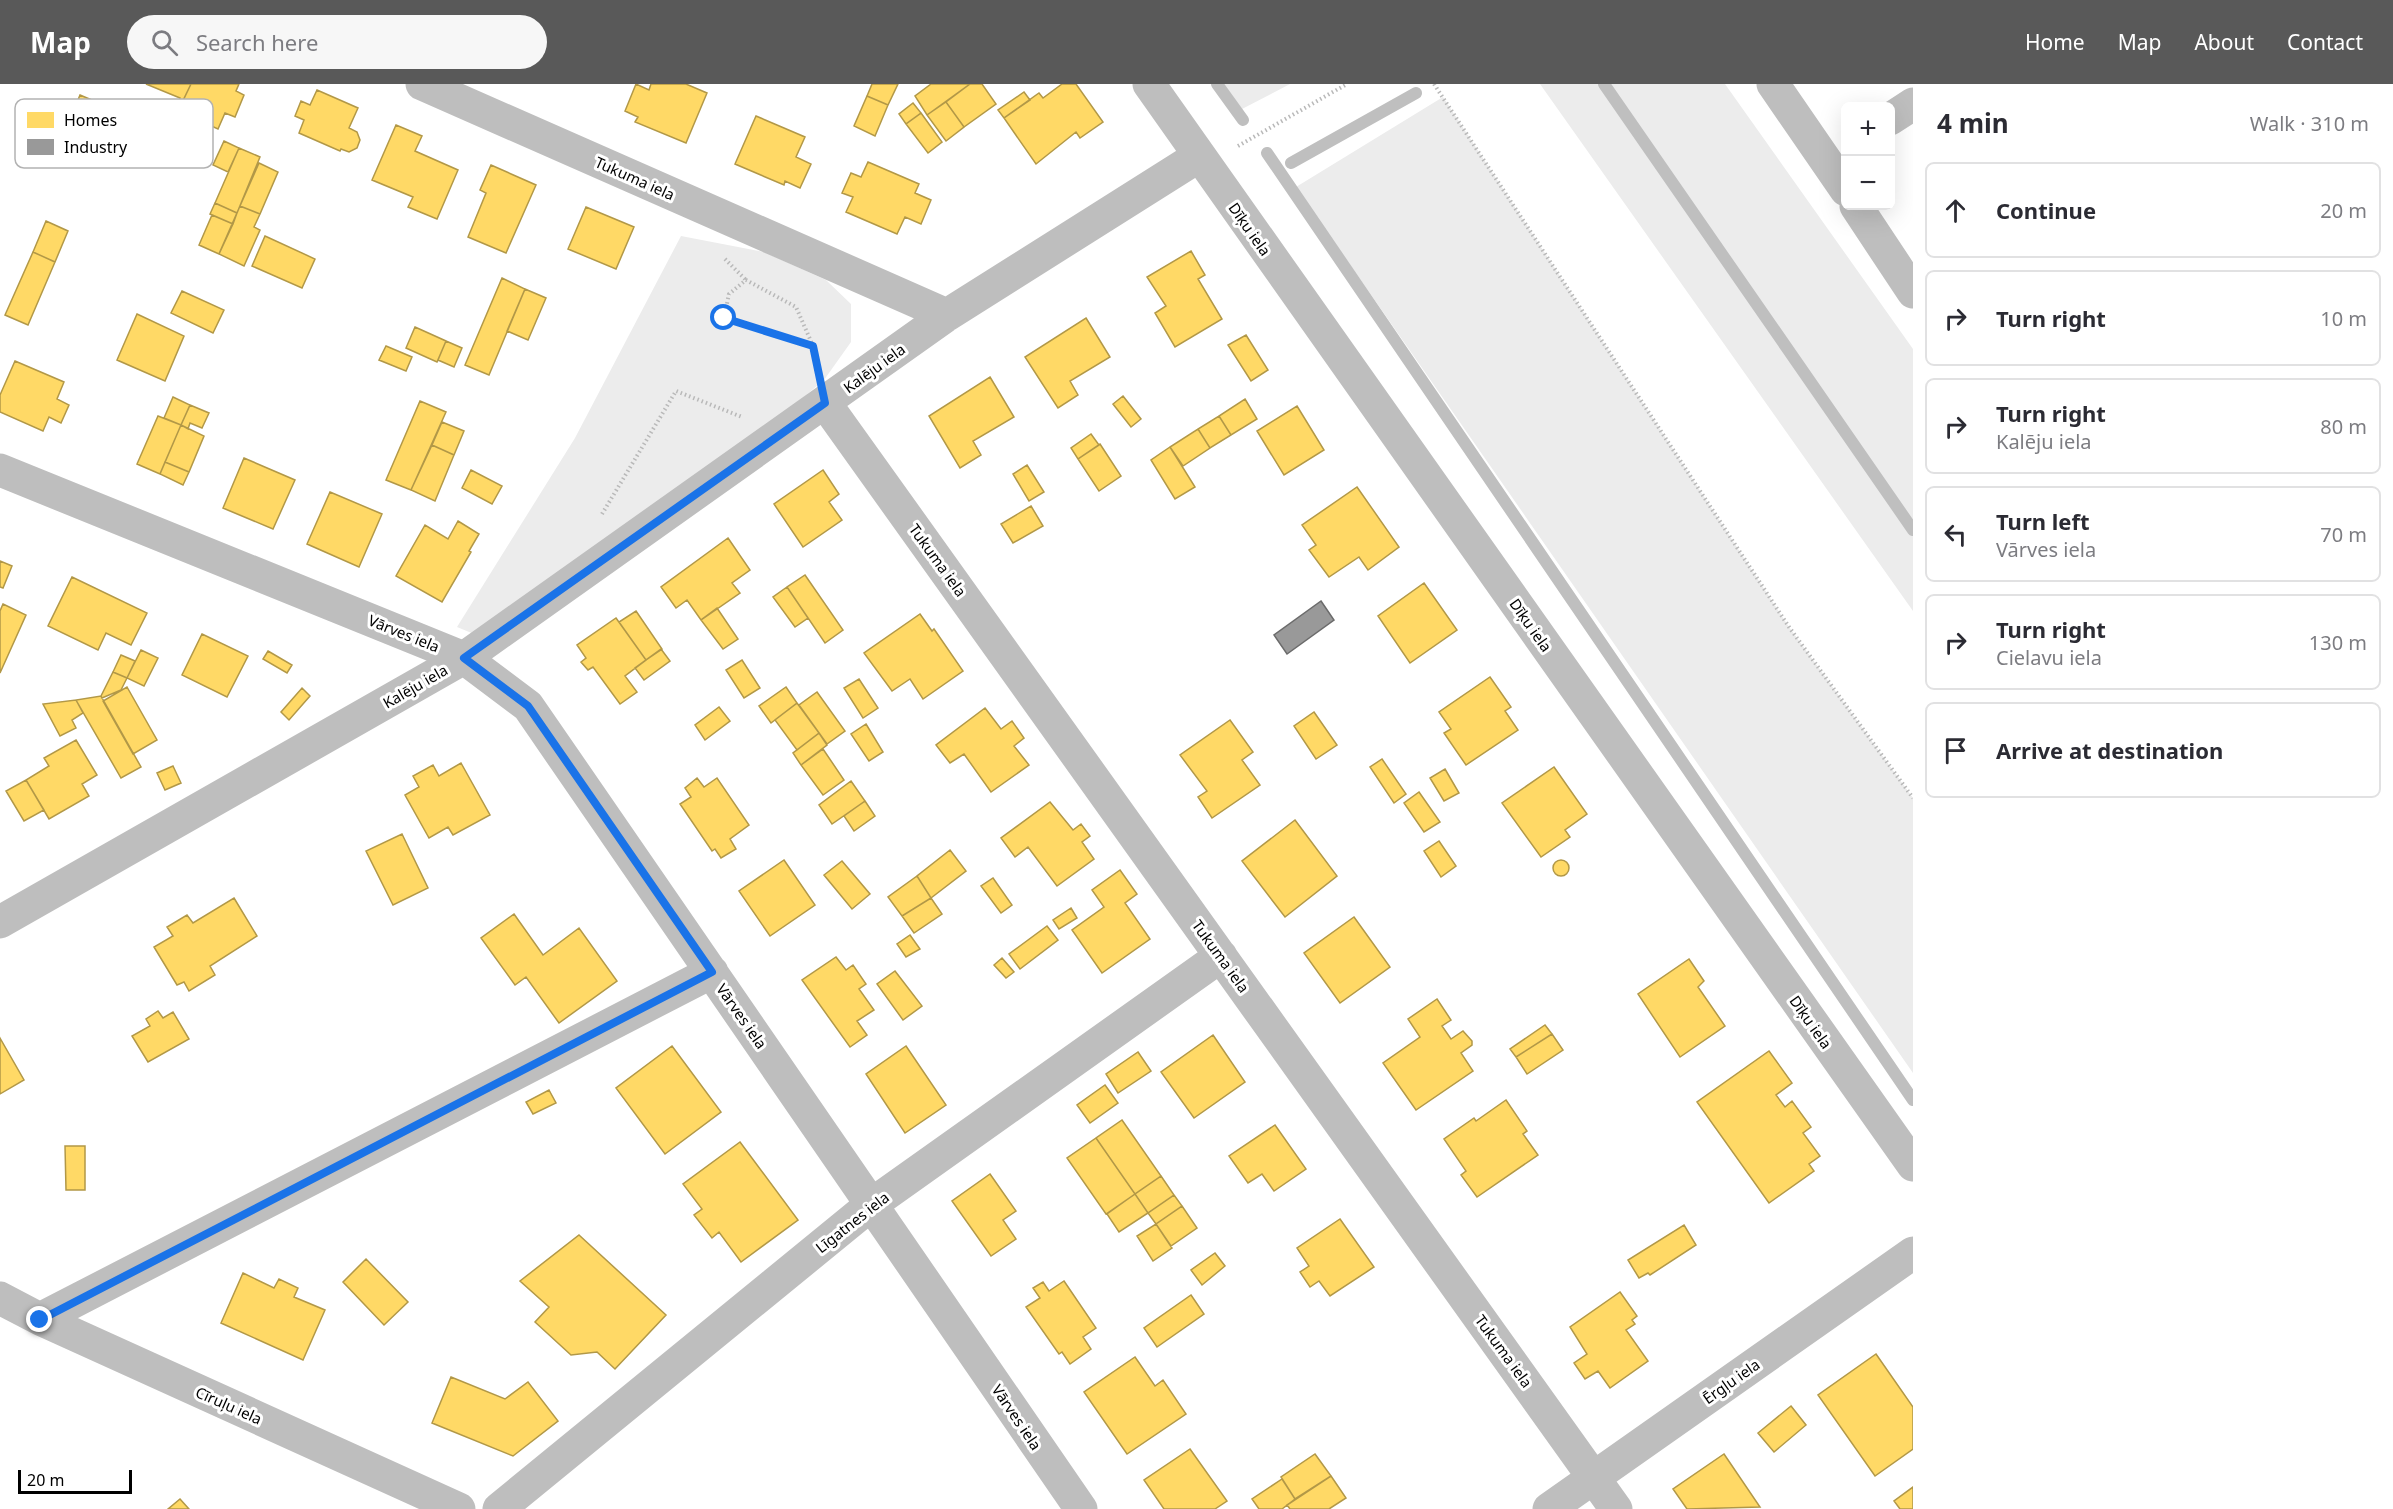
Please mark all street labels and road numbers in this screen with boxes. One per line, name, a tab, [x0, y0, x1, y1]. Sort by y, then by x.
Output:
street label: Tukuma iela	[592, 152, 678, 204]
street label: Dīķu iela	[1224, 198, 1276, 260]
street label: Kalēju iela	[839, 339, 909, 397]
street label: Tukuma iela	[905, 520, 971, 600]
street label: Dīķu iela	[1505, 594, 1557, 656]
street label: Vārves iela	[365, 610, 443, 656]
street label: Kalēju iela	[379, 659, 451, 713]
street label: Tukuma iela	[1188, 916, 1254, 996]
street label: Vārves iela	[712, 980, 772, 1052]
street label: Dīķu iela	[1785, 991, 1837, 1053]
street label: Līgatnes iela	[811, 1187, 893, 1257]
street label: Tukuma iela	[1471, 1311, 1537, 1391]
street label: Ērgļu iela	[1699, 1354, 1763, 1408]
street label: Vārves iela	[988, 1380, 1046, 1454]
street label: Cīruļu iela	[193, 1382, 265, 1428]

